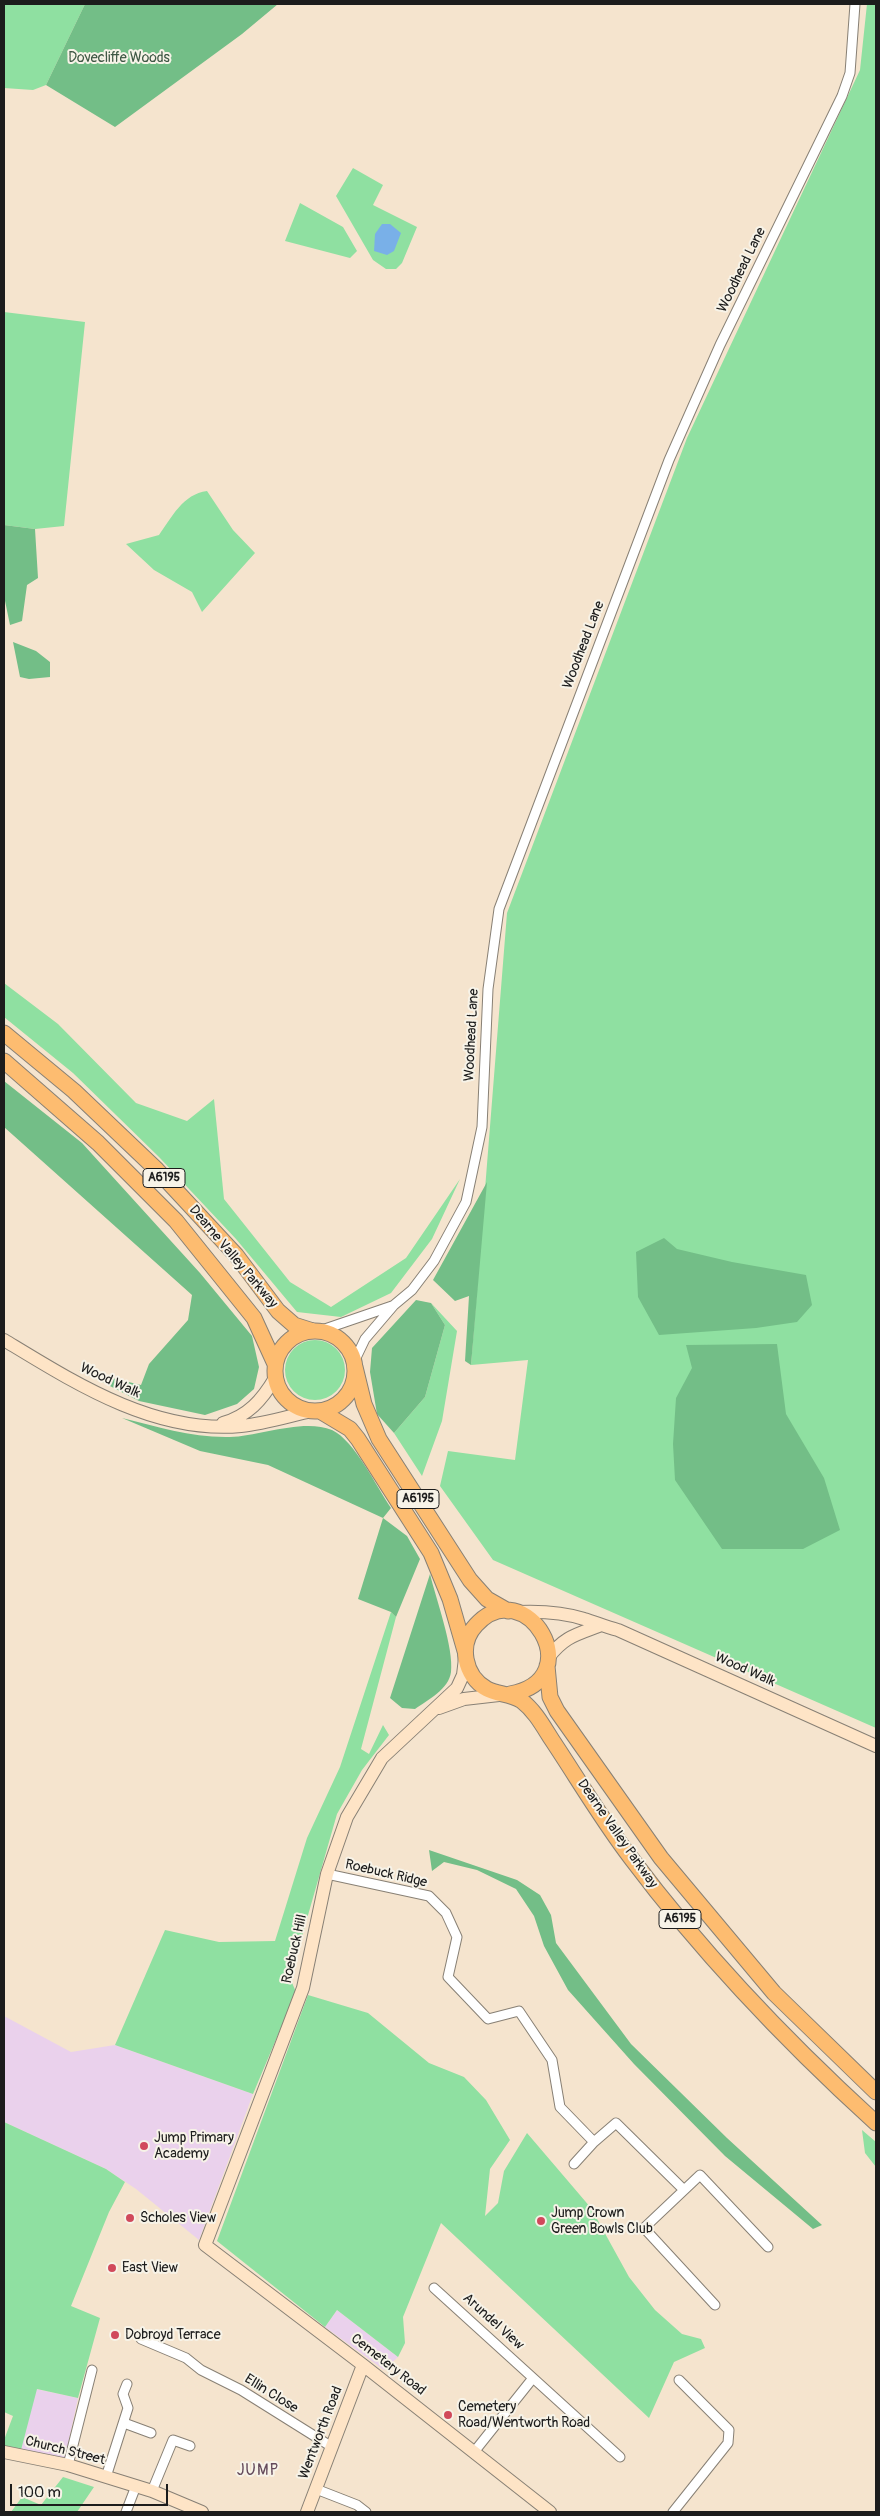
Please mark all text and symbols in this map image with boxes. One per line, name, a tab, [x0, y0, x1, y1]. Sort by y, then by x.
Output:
park label: Dovecliffe Woods	[68, 50, 170, 66]
street label: Woodhead Lane	[714, 225, 770, 315]
street label: Woodhead Lane	[560, 599, 608, 691]
street label: Woodhead Lane	[461, 988, 483, 1082]
road number: A6195	[143, 1168, 185, 1188]
street label: Dearne Valley Parkway	[185, 1202, 281, 1312]
street label: Wood Walk	[77, 1360, 143, 1402]
road number: A6195	[397, 1490, 439, 1508]
street label: Wood Walk	[712, 1649, 778, 1691]
street label: Dearne Valley Parkway	[573, 1776, 661, 1892]
street label: Roebuck Ridge	[343, 1856, 429, 1892]
road number: A6195	[659, 1910, 701, 1928]
street label: Roebuck Hill	[279, 1913, 311, 1985]
place label: Jump Primary Academy	[154, 2130, 234, 2162]
marker: Jump Primary Academy	[138, 2140, 150, 2152]
place label: Jump Crown Green Bowls Club	[551, 2205, 653, 2238]
place label: Scholes View	[140, 2210, 216, 2226]
marker: Scholes View	[124, 2212, 136, 2224]
marker: Jump Crown Green Bowls Club	[535, 2215, 547, 2227]
place label: East View	[122, 2260, 178, 2276]
marker: East View	[106, 2262, 118, 2274]
street label: Arundel View	[459, 2290, 527, 2354]
place label: Dobroyd Terrace	[125, 2327, 221, 2343]
marker: Dobroyd Terrace	[109, 2329, 121, 2341]
street label: Cemetery Road	[347, 2331, 429, 2399]
street label: Ellin Close	[241, 2371, 301, 2417]
street label: Wentworth Road	[296, 2384, 346, 2482]
place label: Cemetery Road/Wentworth Road	[458, 2399, 590, 2432]
marker: Cemetery Road/Wentworth Road	[442, 2409, 454, 2421]
street label: Church Street	[23, 2433, 107, 2469]
district label: JUMP	[236, 2461, 280, 2481]
scale bar	[12, 2474, 170, 2506]
text: 100 m	[18, 2483, 61, 2502]

